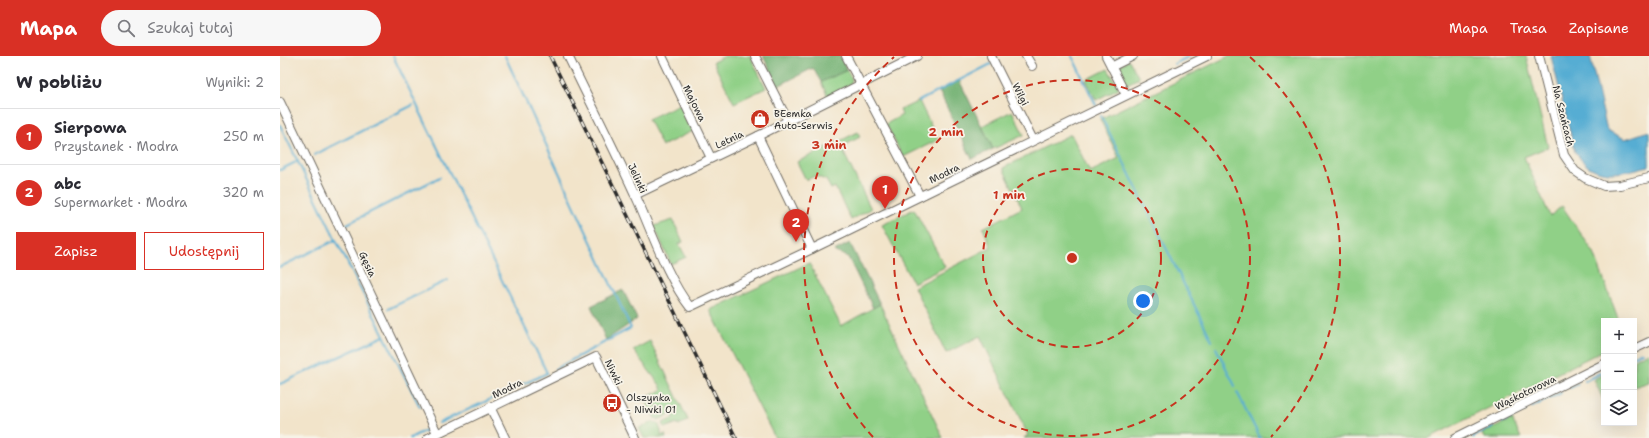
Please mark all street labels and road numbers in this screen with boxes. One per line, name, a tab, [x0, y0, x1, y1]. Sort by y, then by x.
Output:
street label: Wilgi	[1009, 81, 1032, 108]
street label: Majowa	[680, 83, 709, 124]
street label: Na Szańcach	[1550, 84, 1577, 148]
street label: Letnia	[713, 127, 746, 152]
street label: Modra	[927, 160, 962, 186]
street label: Jelinki	[625, 161, 650, 195]
street label: Gęsia	[356, 249, 379, 280]
street label: Niwki	[602, 357, 625, 387]
street label: Wąskotorowa	[1493, 372, 1559, 413]
street label: Modra	[490, 375, 525, 401]

